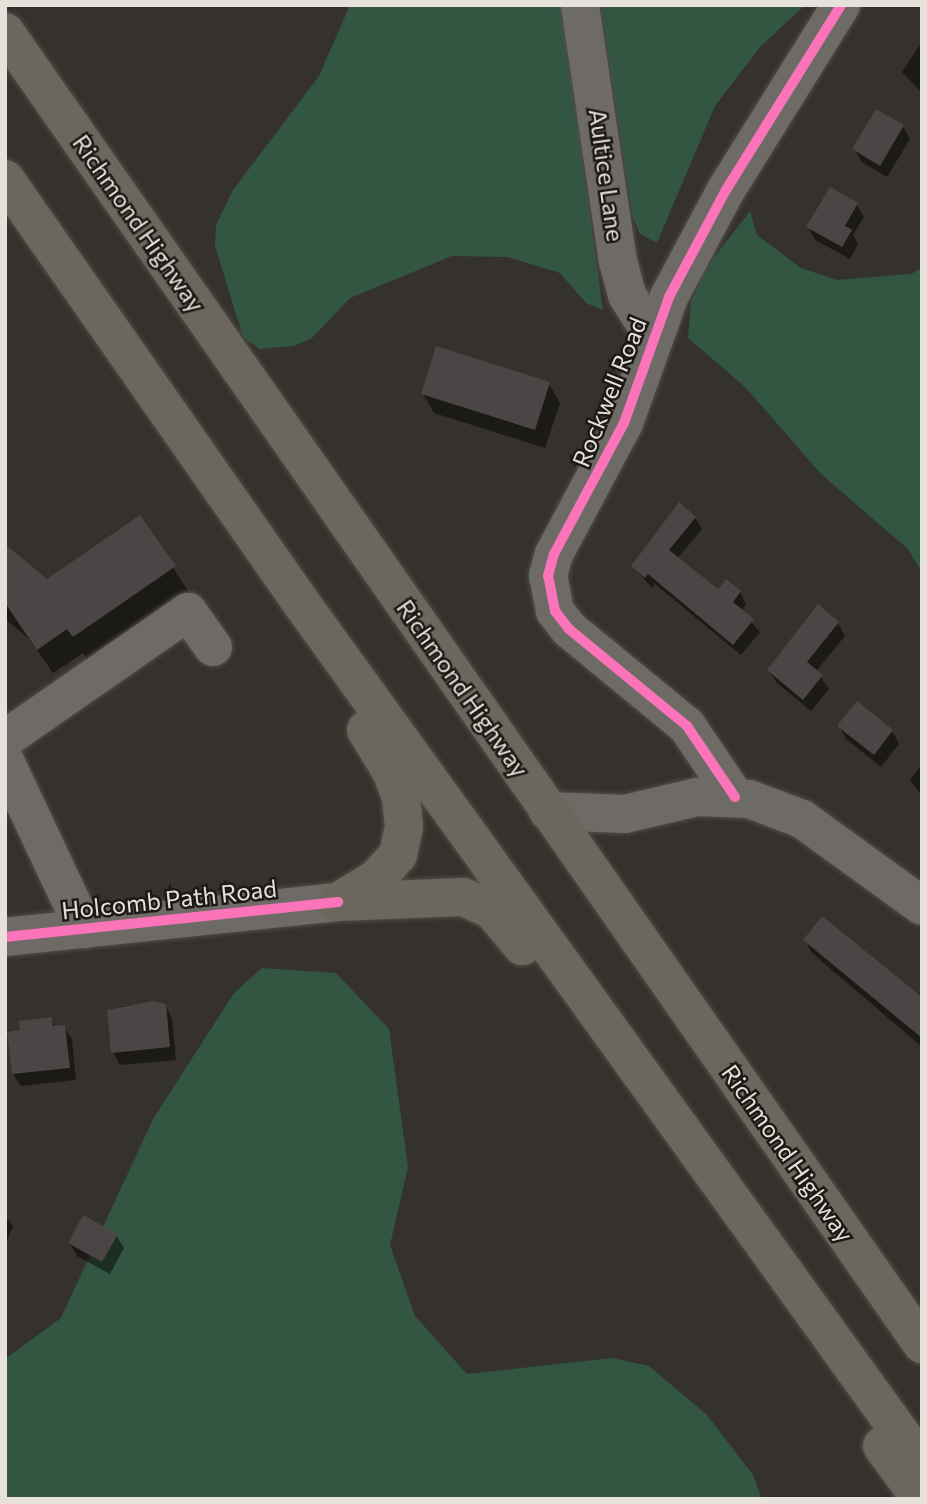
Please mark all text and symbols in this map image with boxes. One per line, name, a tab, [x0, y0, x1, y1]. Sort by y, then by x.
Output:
street label: Aultice Lane	[583, 107, 631, 243]
street label: Richmond Highway	[67, 129, 211, 317]
street label: Rockwell Road	[566, 313, 652, 471]
street label: Richmond Highway	[391, 594, 535, 782]
street label: Holcomb Path Road	[60, 873, 278, 925]
street label: Richmond Highway	[716, 1059, 860, 1247]

